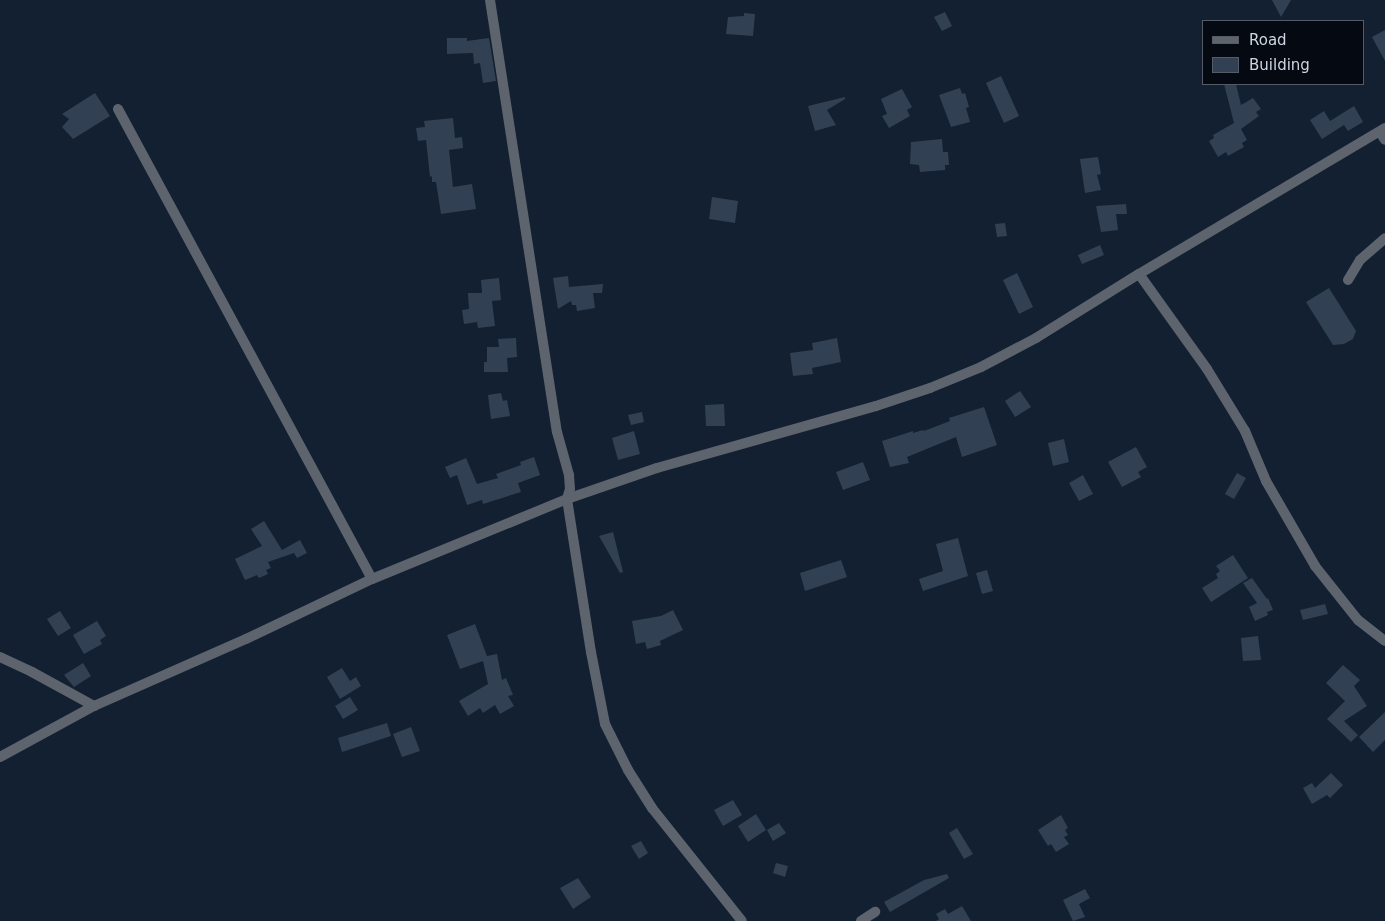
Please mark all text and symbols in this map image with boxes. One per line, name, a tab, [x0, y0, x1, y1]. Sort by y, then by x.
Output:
legend	[1202, 20, 1365, 85]
text: Road	[1249, 31, 1287, 49]
text: Building	[1249, 56, 1310, 74]

